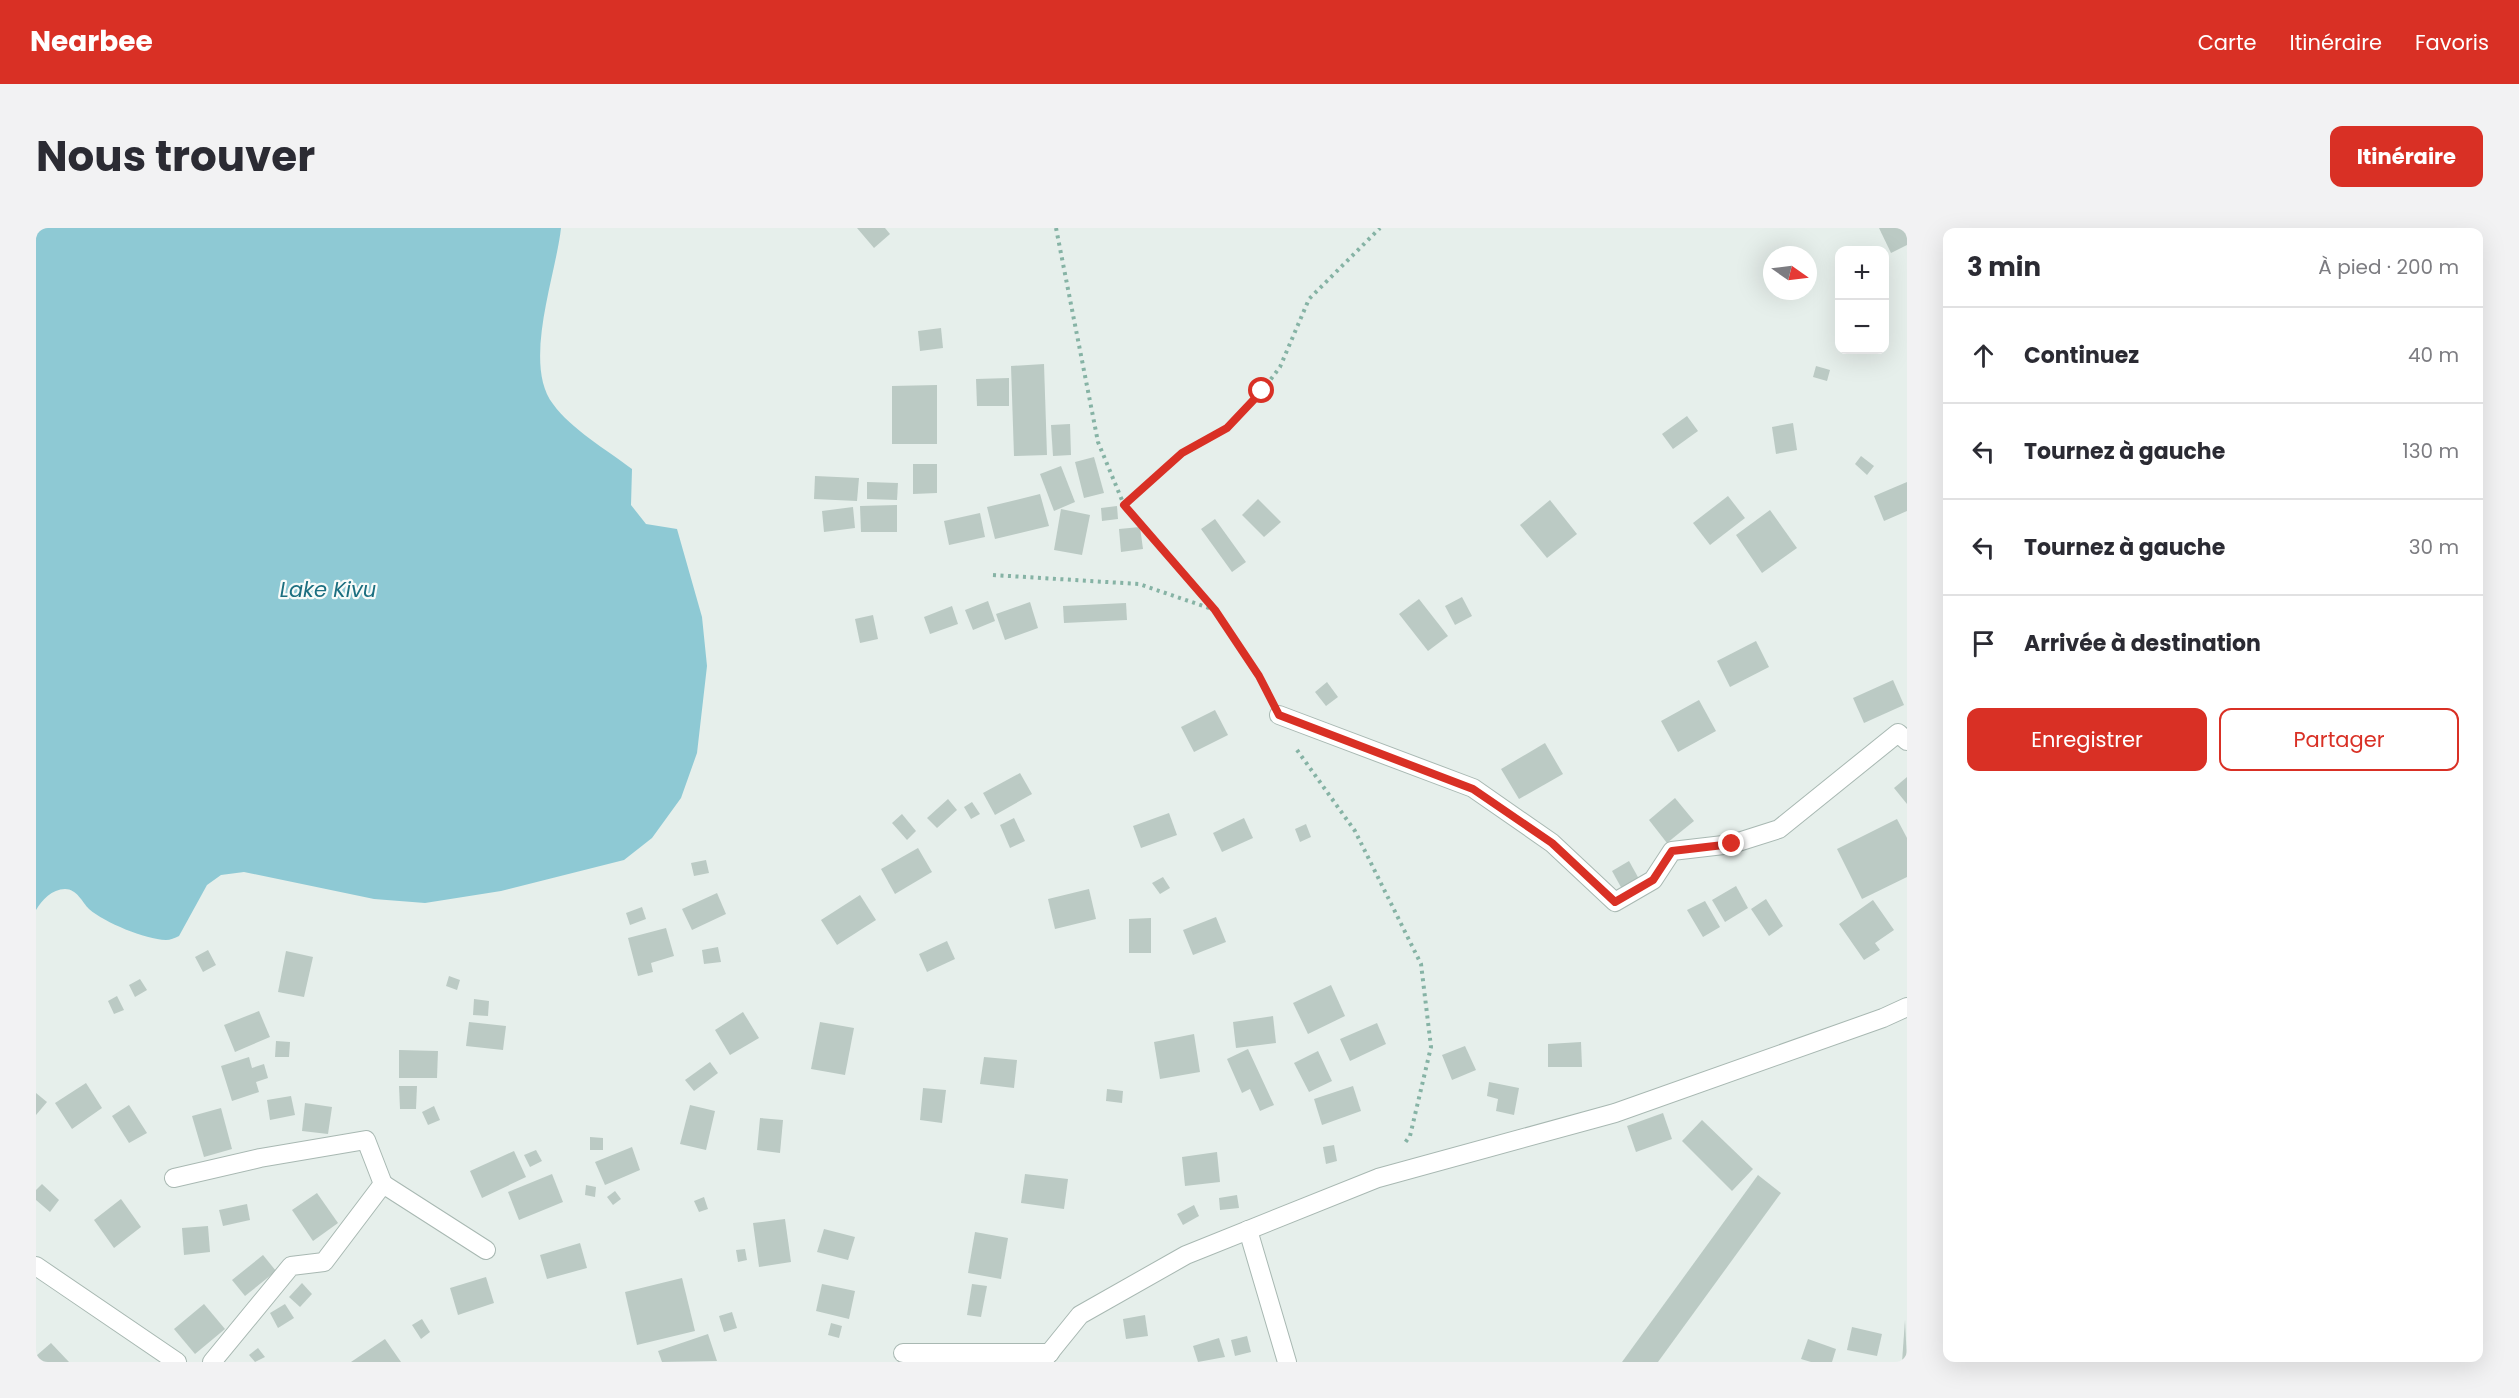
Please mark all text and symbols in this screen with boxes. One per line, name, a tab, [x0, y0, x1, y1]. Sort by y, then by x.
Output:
text: Nearbee	[30, 22, 153, 61]
text: Carte	[2198, 28, 2257, 57]
text: Itinéraire	[2290, 28, 2382, 57]
text: Favoris	[2415, 28, 2489, 57]
button: Itinéraire	[2330, 126, 2483, 187]
text: Nous trouver	[36, 127, 315, 186]
north arrow	[1763, 246, 1817, 300]
map controls	[1835, 246, 1889, 354]
button: +	[1835, 246, 1889, 300]
text: 3 min	[1967, 249, 2041, 285]
text: À pied · 200 m	[2318, 253, 2459, 281]
button: −	[1835, 300, 1889, 354]
icon: ahead	[1967, 339, 2000, 372]
text: Continuez	[2024, 340, 2139, 371]
text: 40 m	[2408, 341, 2459, 369]
route start	[1248, 377, 1274, 403]
icon: left	[1967, 435, 2000, 468]
text: Tournez à gauche	[2024, 436, 2225, 467]
text: 130 m	[2402, 437, 2459, 465]
icon: left	[1967, 531, 2000, 564]
text: Tournez à gauche	[2024, 532, 2225, 563]
text: 30 m	[2409, 533, 2459, 561]
water label: Lake Kivu	[280, 575, 376, 604]
icon: arrive	[1967, 627, 2000, 660]
text: Arrivée à destination	[2024, 628, 2261, 659]
button: Enregistrer	[1967, 708, 2207, 771]
button: Partager	[2219, 708, 2459, 771]
route end	[1718, 830, 1744, 856]

